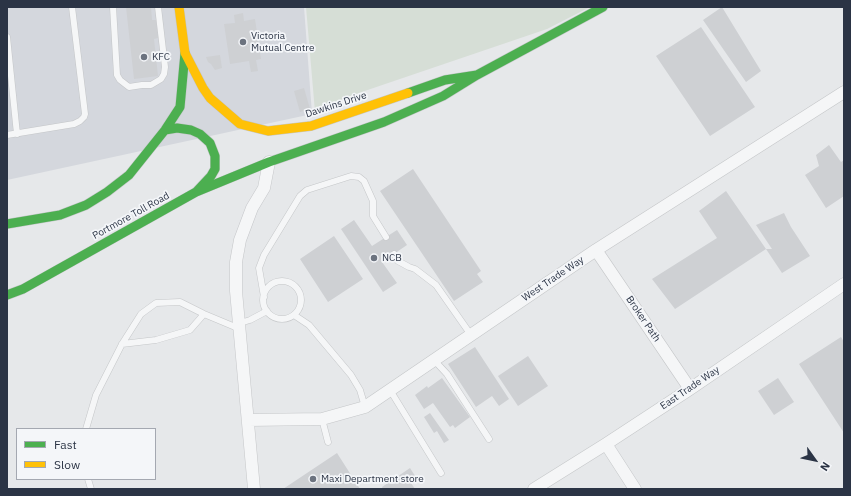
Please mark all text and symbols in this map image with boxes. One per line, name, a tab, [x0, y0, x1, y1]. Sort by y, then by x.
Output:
place label: Victoria Mutual Centre	[251, 30, 314, 54]
marker: Victoria Mutual Centre	[238, 37, 248, 47]
place label: KFC	[152, 51, 170, 63]
marker: KFC	[139, 52, 149, 62]
street label: Dawkins Drive	[304, 89, 368, 121]
street label: Portmore Toll Road	[91, 190, 171, 242]
place label: NCB	[382, 252, 402, 264]
marker: NCB	[369, 253, 379, 263]
street label: West Trade Way	[520, 254, 586, 304]
street label: Broker Path	[623, 294, 663, 344]
street label: East Trade Way	[658, 364, 722, 412]
legend	[16, 428, 156, 480]
text: Fast	[54, 437, 77, 452]
north arrow	[795, 440, 835, 480]
text: Slow	[54, 457, 80, 472]
text: N	[817, 459, 833, 474]
place label: Maxi Department store	[321, 473, 424, 485]
marker: Maxi Department store	[308, 474, 318, 484]

